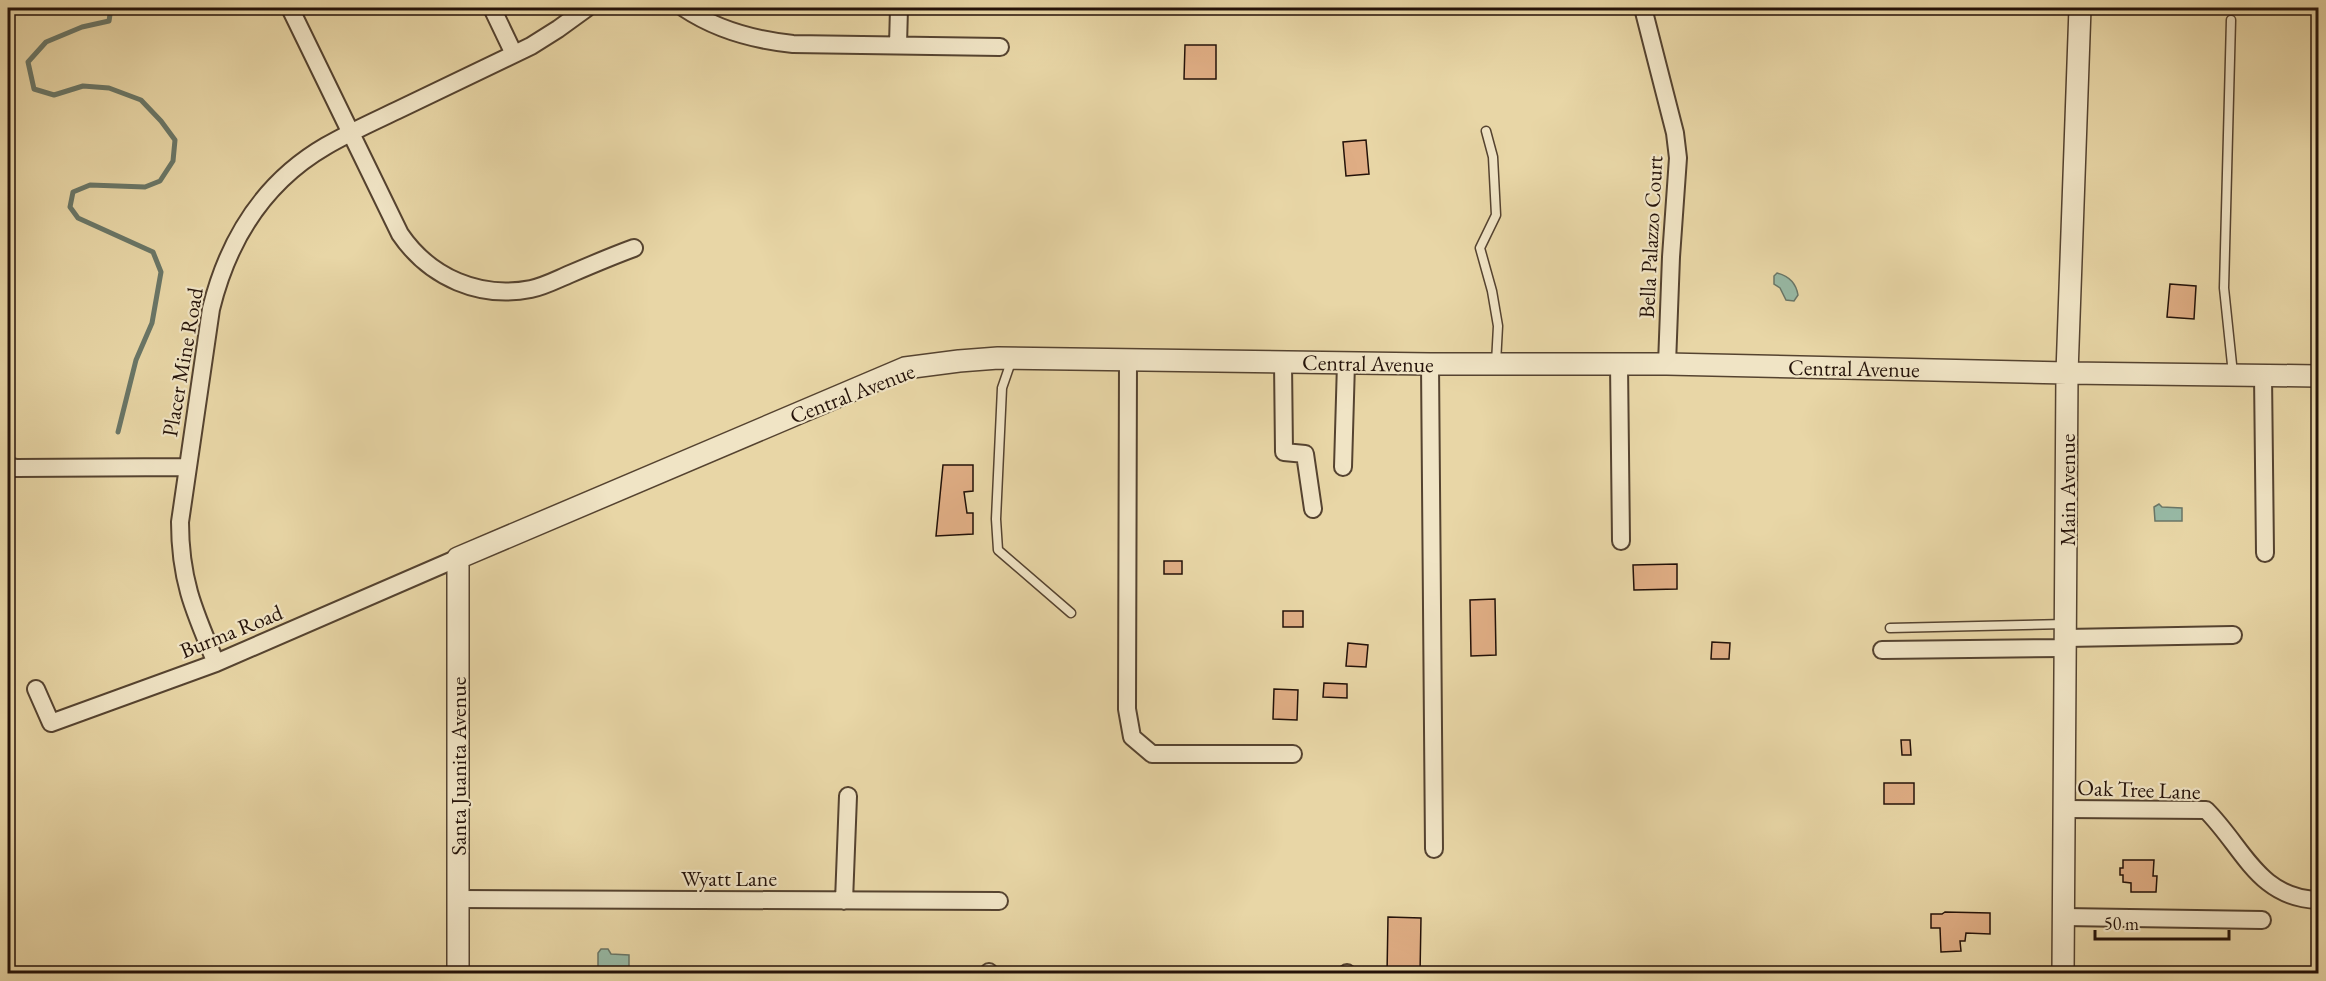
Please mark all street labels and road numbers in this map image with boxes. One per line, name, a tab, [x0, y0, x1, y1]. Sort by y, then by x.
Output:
street label: Bella Palazzo Court	[1632, 155, 1669, 319]
street label: Placer Mine Road	[155, 284, 210, 439]
street label: Central Avenue	[1302, 348, 1434, 379]
street label: Central Avenue	[1788, 353, 1920, 384]
street label: Central Avenue	[786, 356, 919, 431]
street label: Main Avenue	[2053, 433, 2082, 546]
street label: Burma Road	[176, 597, 288, 665]
street label: Santa Juanita Avenue	[444, 676, 473, 855]
street label: Oak Tree Lane	[2077, 773, 2202, 806]
street label: Wyatt Lane	[681, 864, 777, 893]

